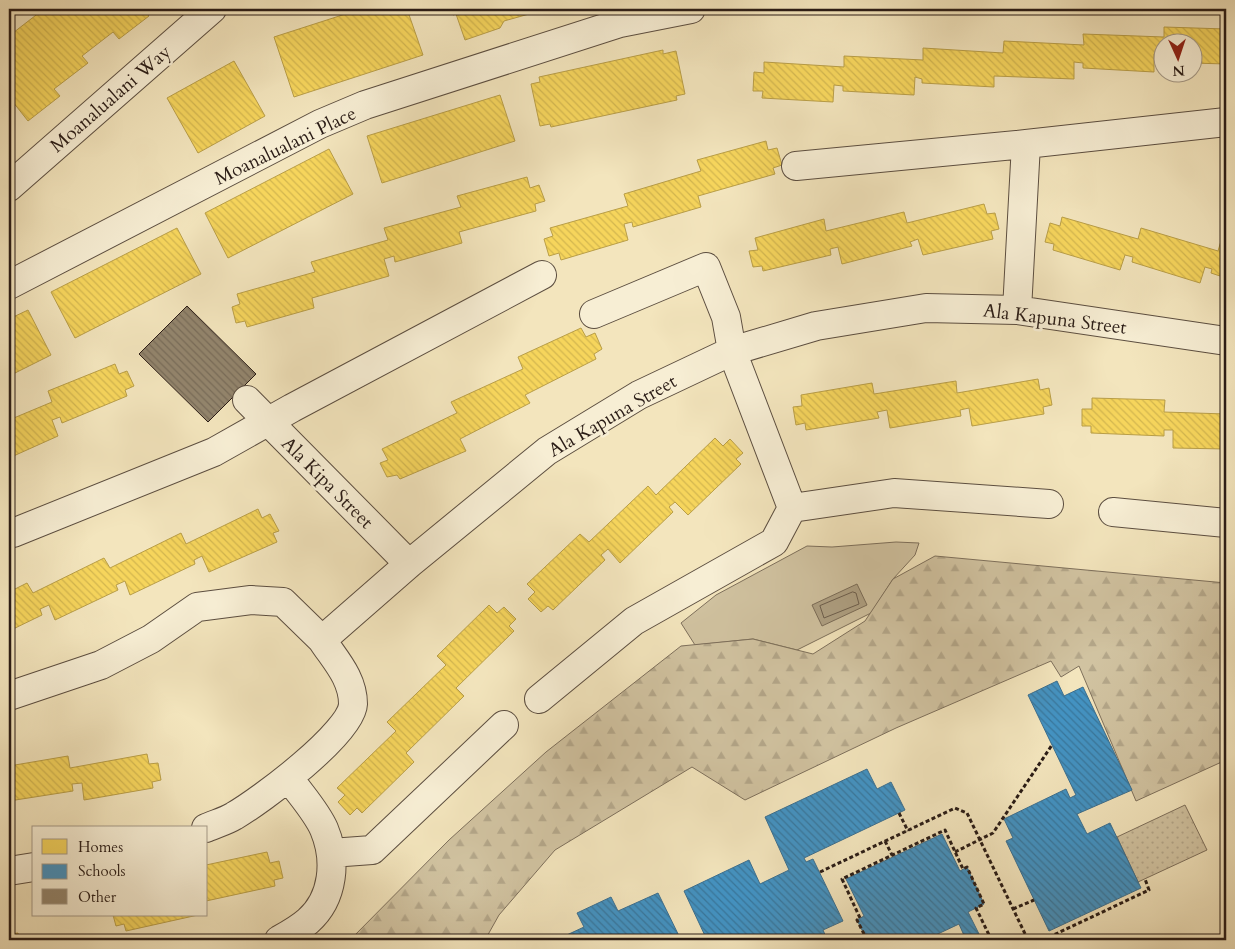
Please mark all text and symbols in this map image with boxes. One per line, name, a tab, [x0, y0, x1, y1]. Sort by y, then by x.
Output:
north arrow	[1152, 32, 1202, 82]
street label: Moanalualani Way	[45, 39, 177, 159]
text: N	[1172, 61, 1185, 80]
street label: Moanalualani Place	[210, 100, 361, 191]
street label: Ala Kapuna Street	[982, 297, 1128, 341]
street label: Ala Kapuna Street	[543, 369, 682, 463]
street label: Ala Kipa Street	[276, 431, 379, 534]
legend	[32, 826, 208, 916]
text: Homes	[78, 837, 123, 857]
text: Schools	[78, 861, 126, 881]
text: Other	[78, 887, 117, 907]

